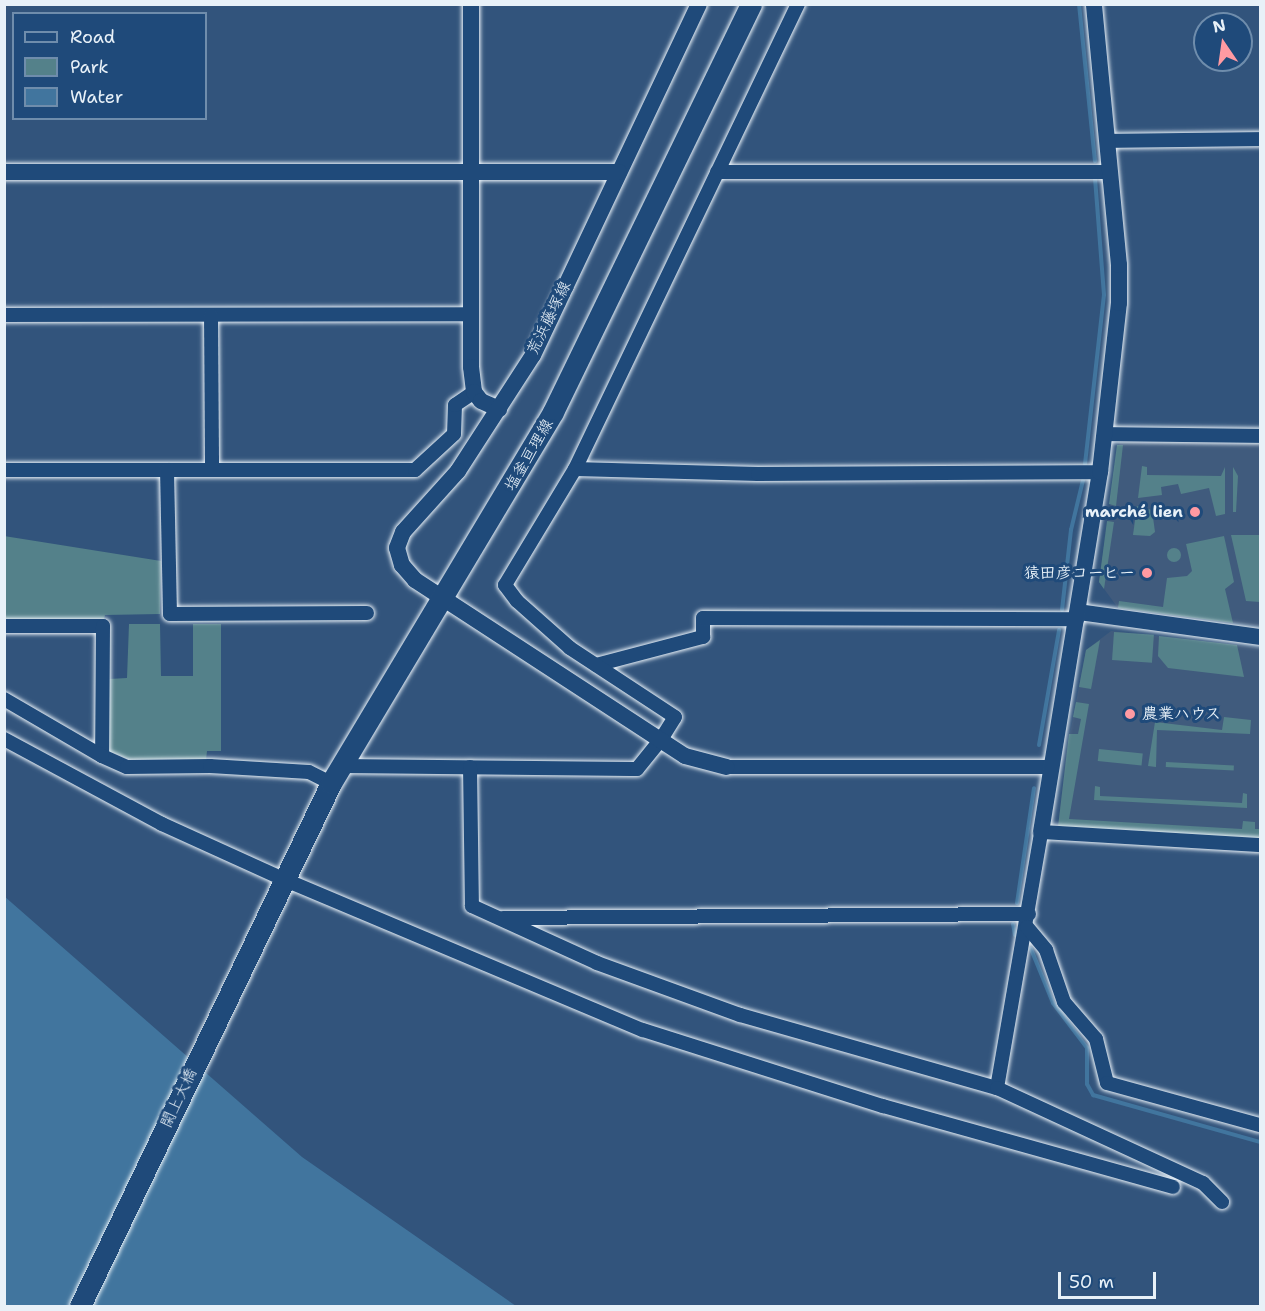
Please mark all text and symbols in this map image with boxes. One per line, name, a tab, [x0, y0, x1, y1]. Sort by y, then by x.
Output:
legend	[12, 12, 207, 120]
north arrow	[1193, 12, 1253, 72]
text: N	[1211, 14, 1228, 38]
text: Road	[70, 25, 115, 49]
text: Park	[70, 55, 109, 79]
text: Water	[70, 85, 123, 109]
street label: 荒浜藤塚線	[523, 278, 575, 358]
street label: 塩釜亘理線	[501, 416, 557, 494]
place label: marché lien	[1085, 502, 1183, 522]
marker: marché lien	[1188, 505, 1202, 519]
place label: 猿田彦コーヒー	[1023, 563, 1135, 583]
marker: 猿田彦コーヒー	[1140, 566, 1154, 580]
place label: 農業ハウス	[1142, 704, 1222, 724]
marker: 農業ハウス	[1123, 707, 1137, 721]
street label: 閖上大橋	[157, 1065, 201, 1131]
scale bar	[1061, 1260, 1158, 1298]
text: 50 m	[1069, 1270, 1114, 1294]

